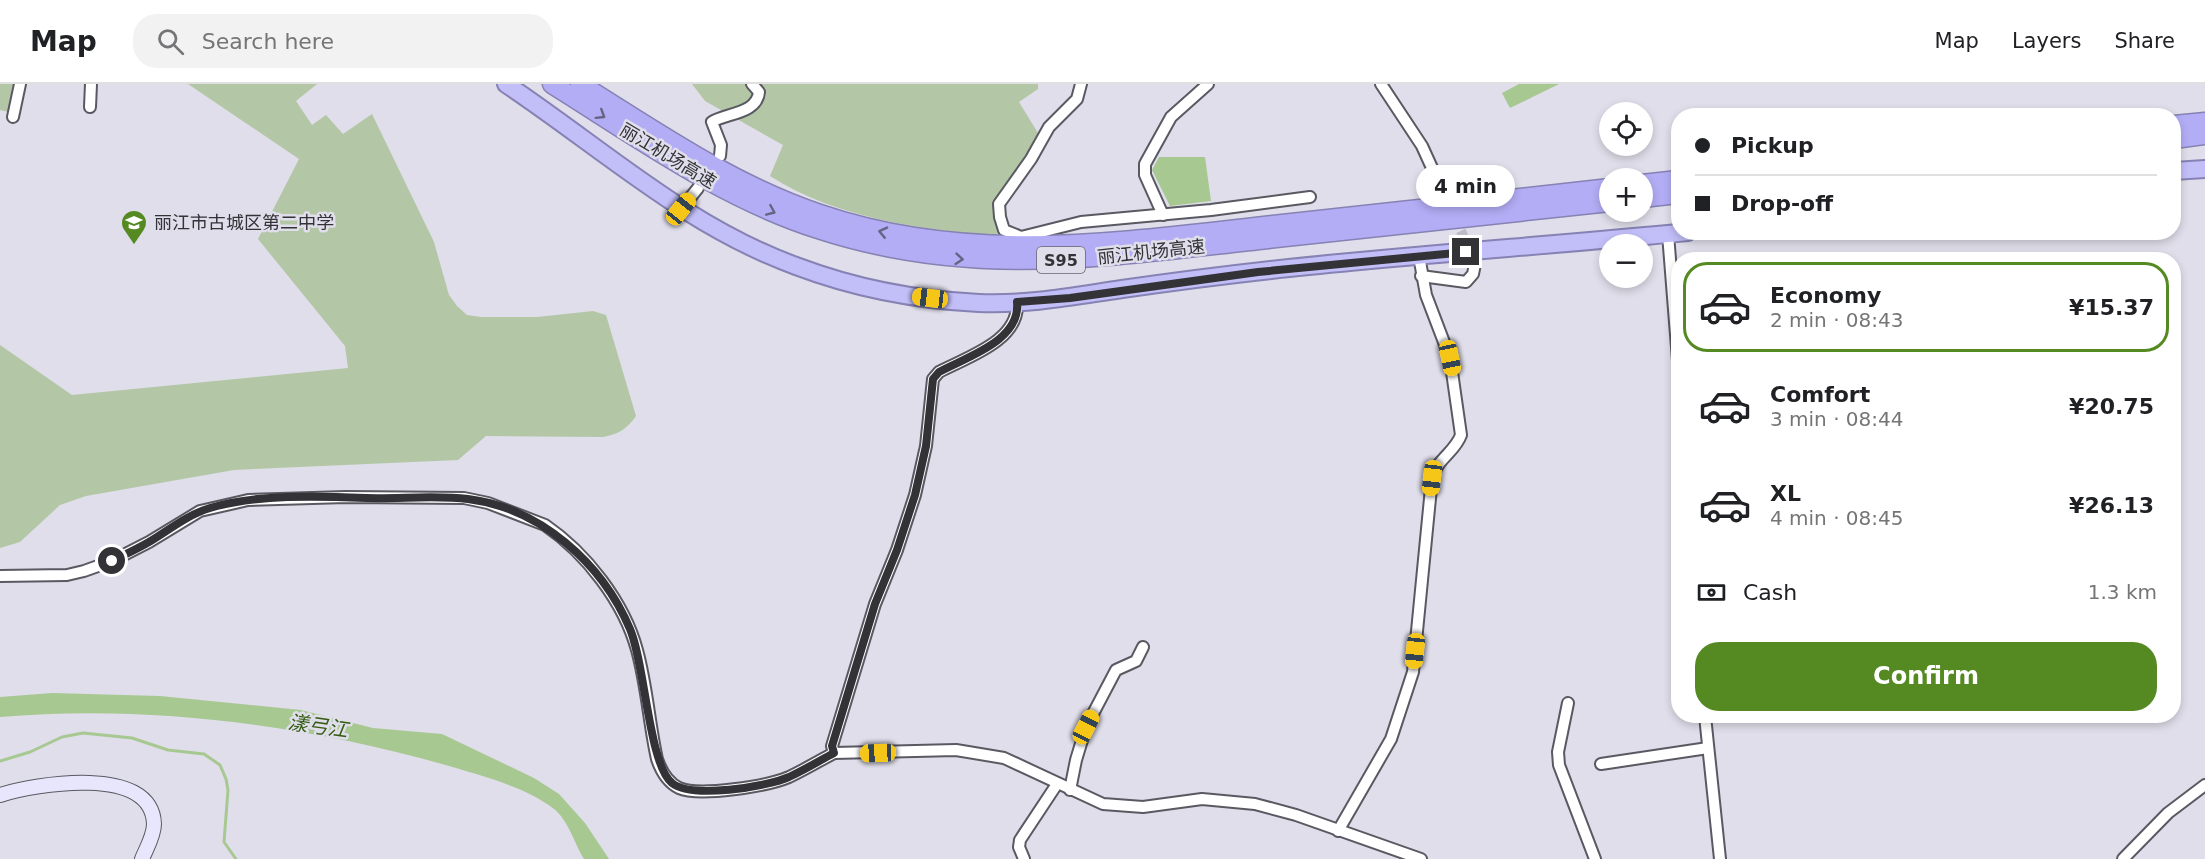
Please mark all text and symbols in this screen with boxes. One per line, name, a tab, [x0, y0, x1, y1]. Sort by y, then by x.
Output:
search box	[133, 14, 553, 68]
text: Map	[30, 25, 97, 58]
icon: search	[154, 25, 187, 58]
text: Search here	[202, 29, 334, 54]
text: Map	[1935, 29, 1979, 53]
text: Layers	[2012, 29, 2081, 53]
text: Share	[2114, 29, 2175, 53]
map controls	[1599, 102, 1653, 288]
button: locate	[1599, 102, 1653, 156]
one-way arrow	[594, 108, 605, 119]
street label: 丽江机场高速	[617, 119, 720, 192]
text: Pickup	[1731, 133, 1814, 158]
callout: 4 min	[1416, 165, 1516, 207]
button: +	[1599, 168, 1653, 222]
text: 4 min	[1434, 174, 1497, 198]
car	[663, 189, 699, 229]
text: Drop-off	[1731, 191, 1833, 216]
one-way arrow	[764, 204, 775, 216]
school or university icon: 丽江市古城区第二中学	[119, 208, 149, 246]
place label: 丽江市古城区第二中学	[154, 212, 334, 233]
one-way arrow	[879, 226, 889, 239]
button: −	[1599, 234, 1653, 288]
street label: 丽江机场高速	[1096, 235, 1206, 268]
route end	[1452, 238, 1479, 265]
road number: S95	[1037, 247, 1085, 273]
one-way arrow	[954, 252, 963, 265]
icon: car	[1698, 280, 1752, 334]
text: Economy	[1770, 283, 1881, 308]
car	[911, 287, 949, 309]
text: ¥15.37	[2069, 295, 2154, 320]
text: 2 min · 08:43	[1770, 308, 1904, 332]
car	[1437, 339, 1463, 377]
icon: car	[1698, 379, 1752, 433]
text: Comfort	[1770, 382, 1870, 407]
text: ¥20.75	[2069, 394, 2154, 419]
text: 3 min · 08:44	[1770, 407, 1904, 431]
car	[1421, 459, 1443, 497]
icon: car	[1698, 478, 1752, 532]
text: XL	[1770, 481, 1801, 506]
text: ¥26.13	[2069, 493, 2154, 518]
text: 4 min · 08:45	[1770, 506, 1904, 530]
route start	[98, 547, 125, 574]
icon: cash	[1695, 576, 1728, 609]
text: Cash	[1743, 580, 1797, 605]
text: 1.3 km	[2088, 580, 2157, 604]
car	[1404, 632, 1426, 670]
button: Confirm	[1695, 642, 2157, 711]
car	[1070, 707, 1102, 747]
water label: 漾弓江	[287, 710, 351, 742]
car	[860, 743, 896, 763]

